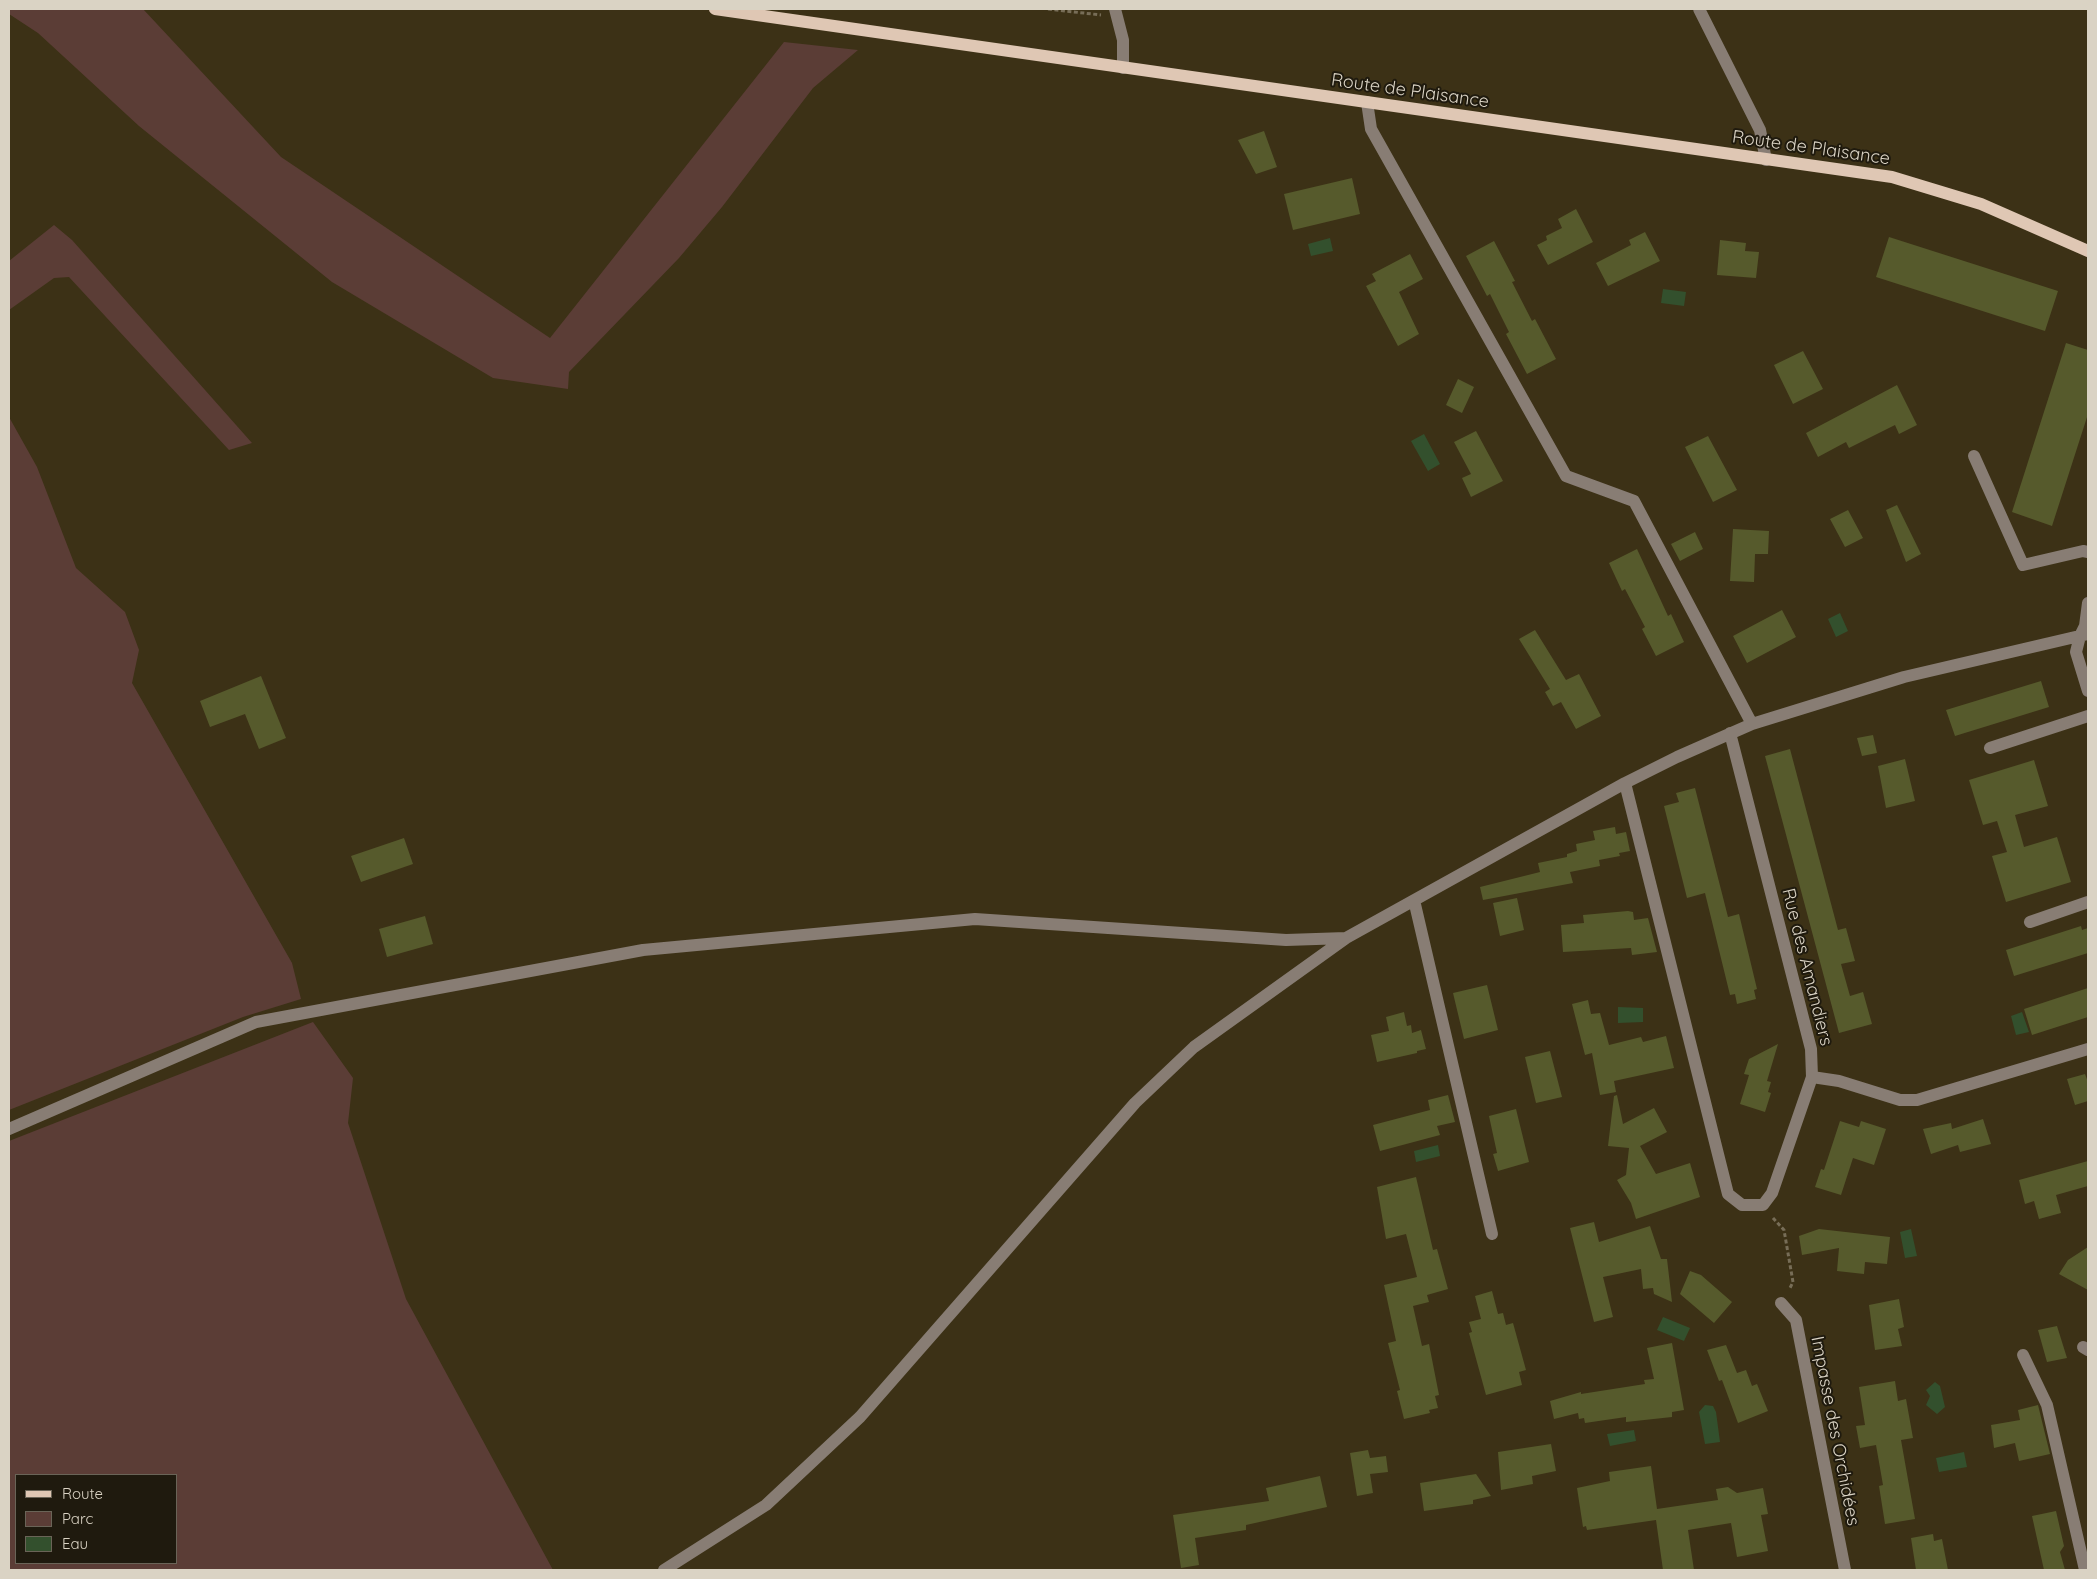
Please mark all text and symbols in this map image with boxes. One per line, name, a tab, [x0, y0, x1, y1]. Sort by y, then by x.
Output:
street label: Route de Plaisance	[1330, 69, 1490, 113]
street label: Route de Plaisance	[1731, 126, 1891, 170]
street label: Rue des Amandiers	[1777, 886, 1837, 1048]
street label: Impasse des Orchidées	[1806, 1334, 1864, 1528]
legend	[15, 1474, 178, 1564]
text: Route	[62, 1484, 103, 1503]
text: Parc	[62, 1509, 93, 1528]
text: Eau	[62, 1534, 88, 1553]

